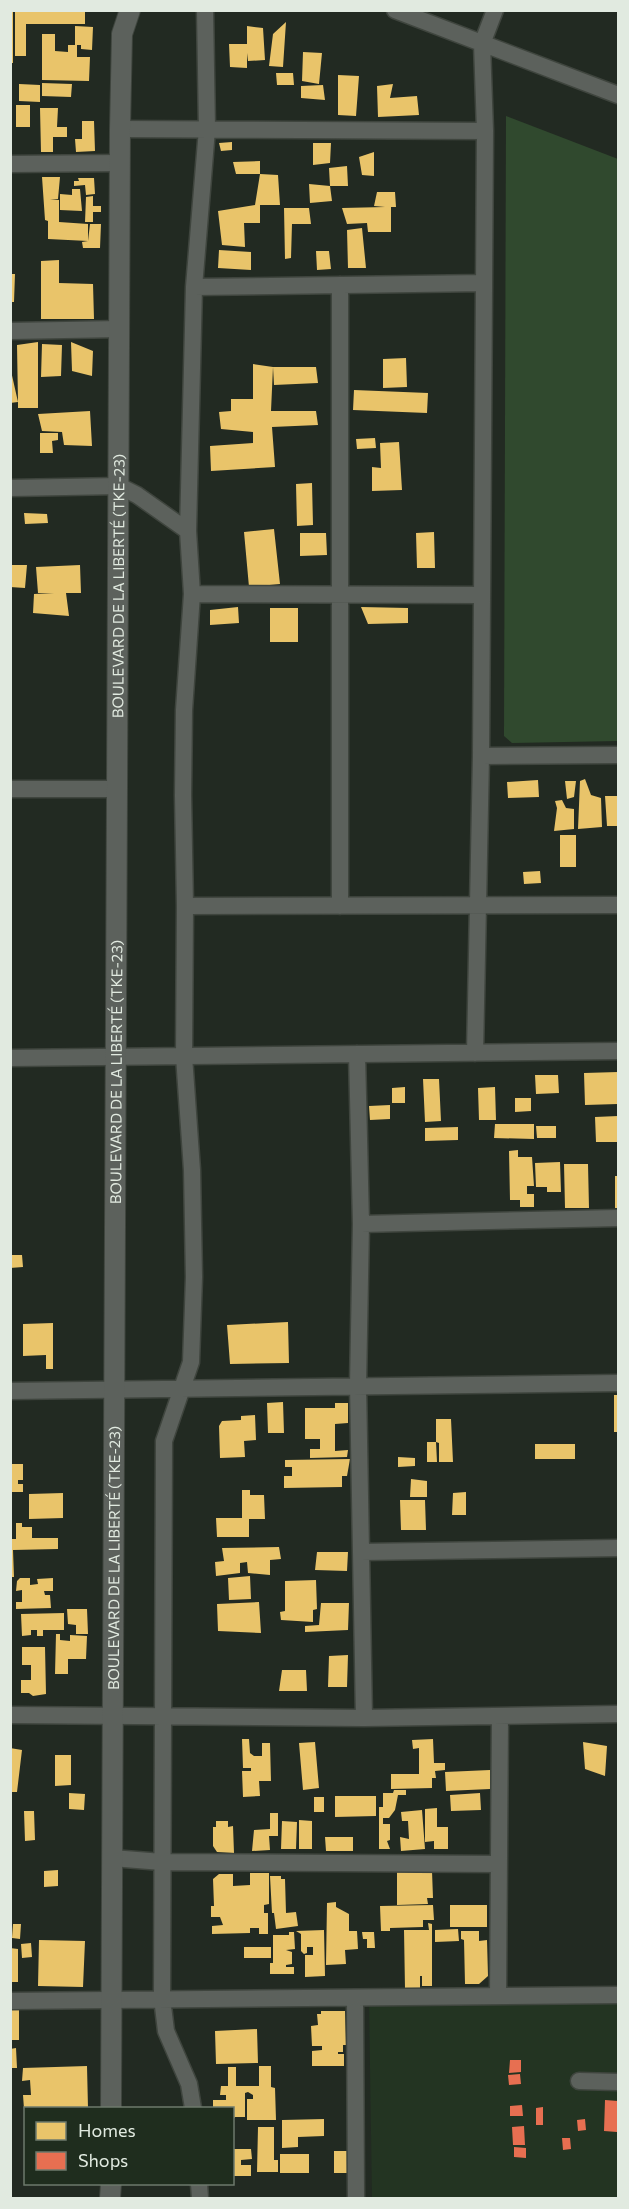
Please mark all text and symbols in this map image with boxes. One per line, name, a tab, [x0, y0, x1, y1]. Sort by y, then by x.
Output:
street label: BOULEVARD DE LA LIBERTÉ (TKE-23)	[108, 454, 128, 718]
street label: BOULEVARD DE LA LIBERTÉ (TKE-23)	[106, 940, 125, 1204]
street label: BOULEVARD DE LA LIBERTÉ (TKE-23)	[104, 1426, 123, 1690]
legend	[24, 2107, 234, 2185]
text: Homes	[78, 2119, 136, 2141]
text: Shops	[78, 2149, 128, 2171]

